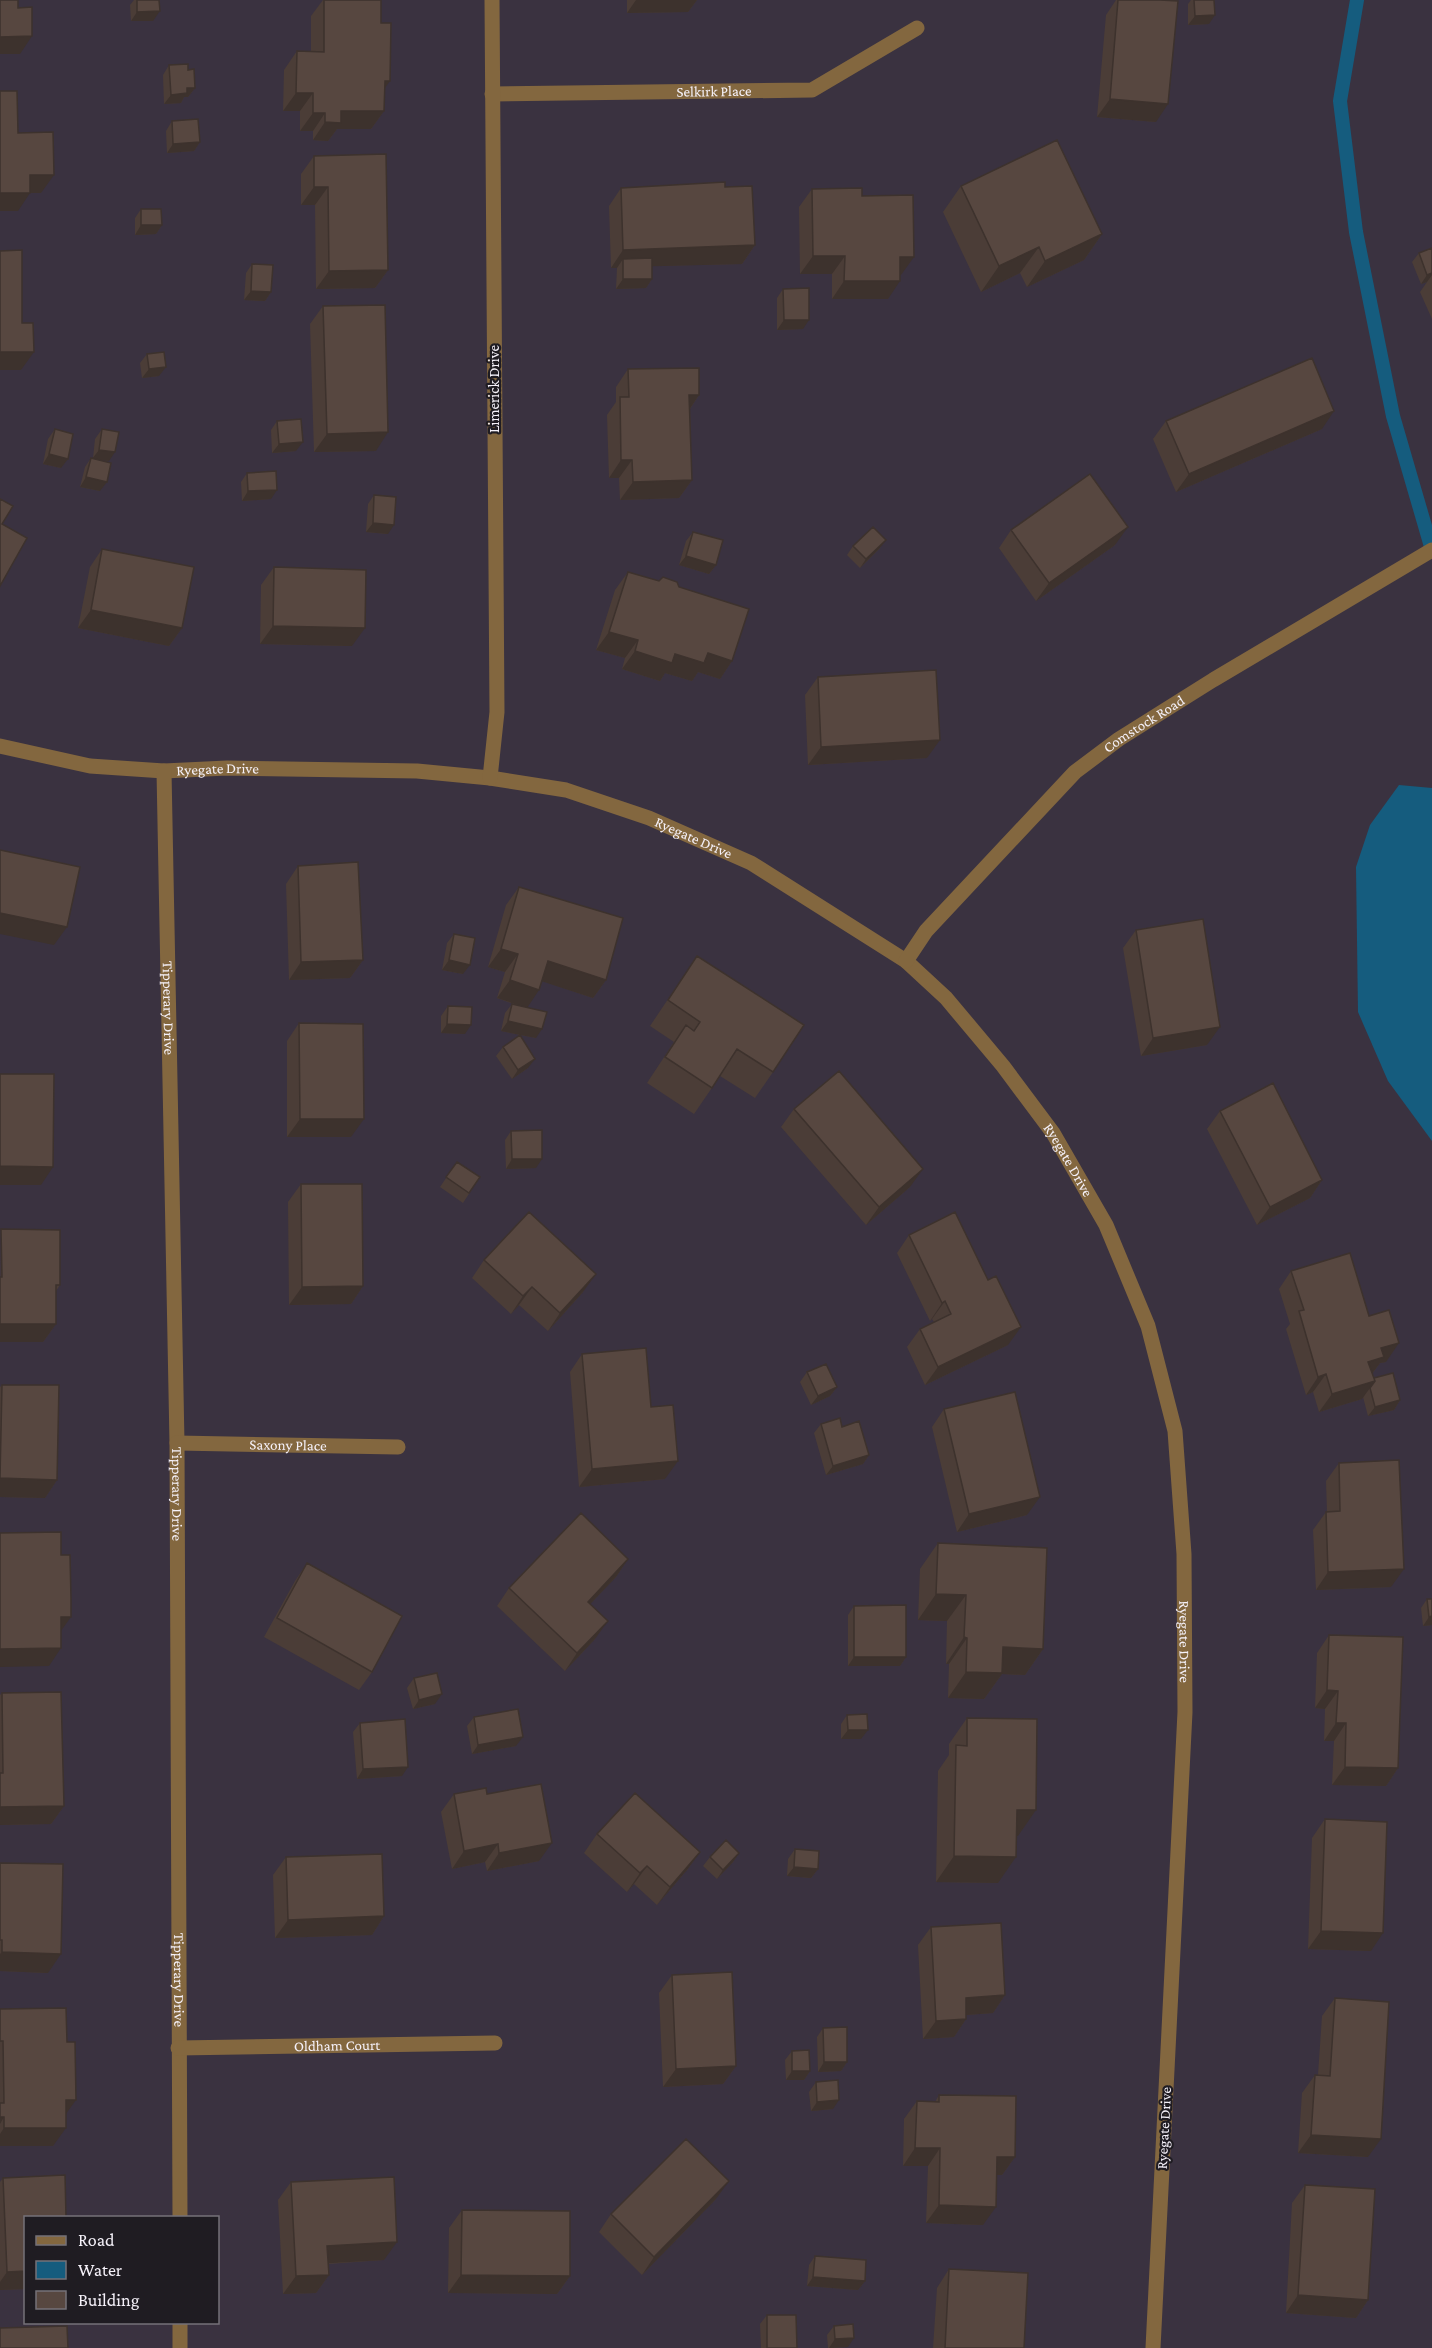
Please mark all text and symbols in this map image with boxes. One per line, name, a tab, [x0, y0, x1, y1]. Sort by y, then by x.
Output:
street label: Selkirk Place	[676, 83, 752, 100]
street label: Limerick Drive	[486, 345, 502, 433]
street label: Comstock Road	[1100, 692, 1187, 756]
street label: Ryegate Drive	[176, 760, 259, 779]
street label: Ryegate Drive	[653, 814, 735, 862]
street label: Tipperary Drive	[159, 961, 178, 1056]
street label: Ryegate Drive	[1040, 1120, 1096, 1200]
street label: Saxony Place	[249, 1436, 327, 1454]
street label: Tipperary Drive	[168, 1447, 185, 1541]
street label: Ryegate Drive	[1175, 1600, 1193, 1683]
street label: Tipperary Drive	[170, 1933, 187, 2027]
street label: Oldham Court	[294, 2037, 381, 2054]
street label: Ryegate Drive	[1154, 2086, 1175, 2170]
legend	[24, 2216, 219, 2324]
text: Road	[78, 2230, 115, 2250]
text: Water	[78, 2260, 123, 2280]
text: Building	[78, 2290, 140, 2310]

